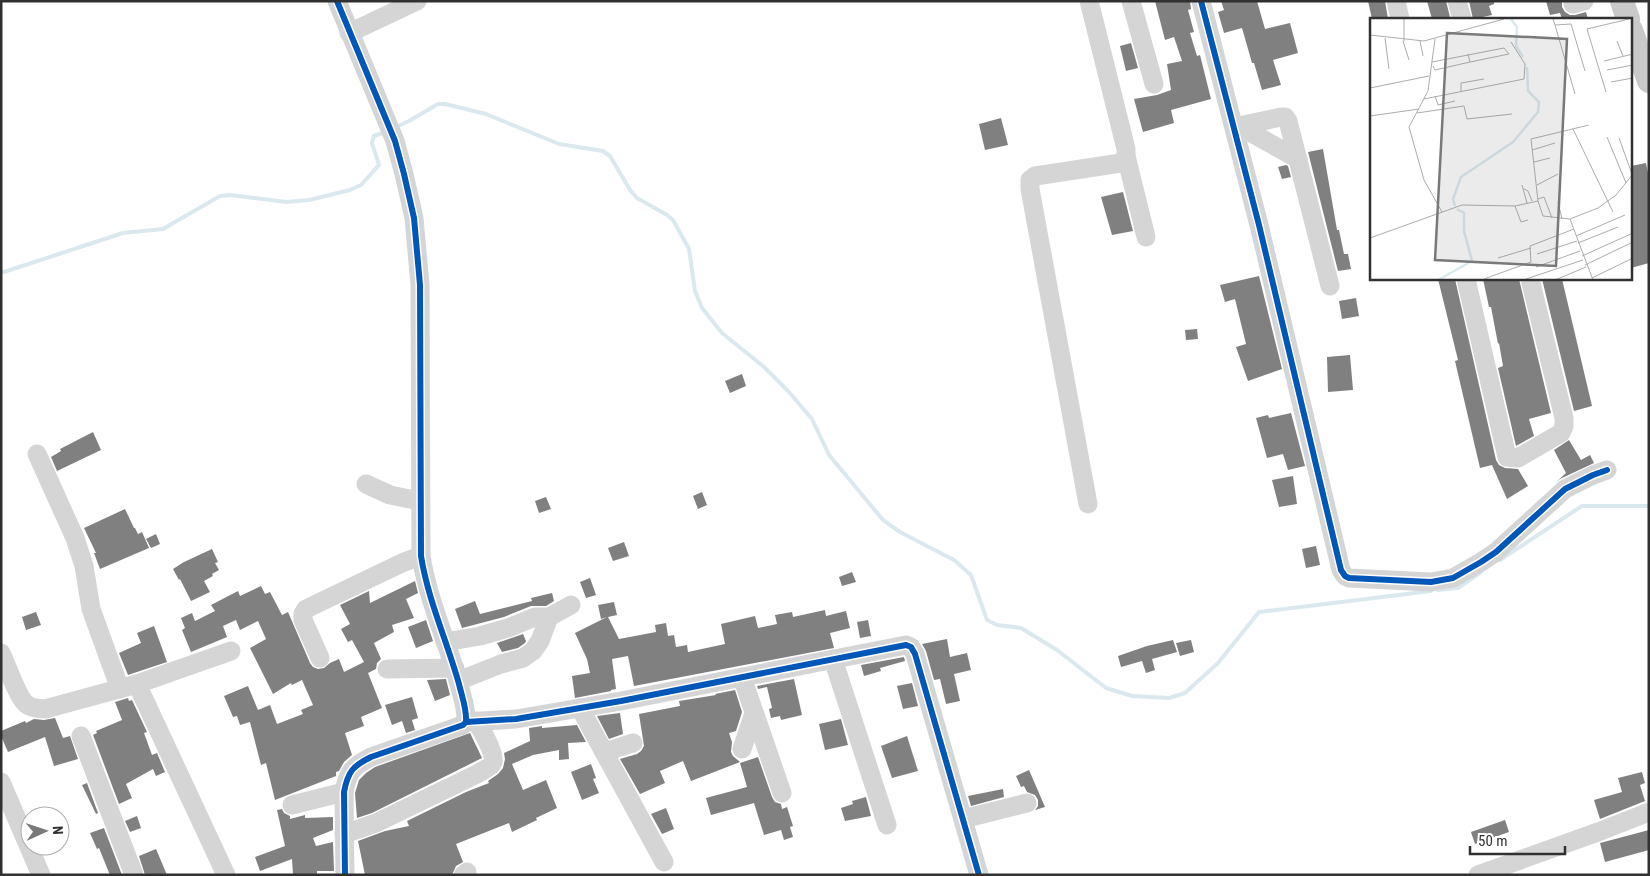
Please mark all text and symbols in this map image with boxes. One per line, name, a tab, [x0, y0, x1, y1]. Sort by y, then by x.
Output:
inset map	[1370, 18, 1632, 280]
north arrow	[20, 806, 70, 856]
scale bar	[1470, 824, 1565, 856]
text: N	[50, 826, 66, 835]
text: 50 m	[1478, 832, 1508, 850]

